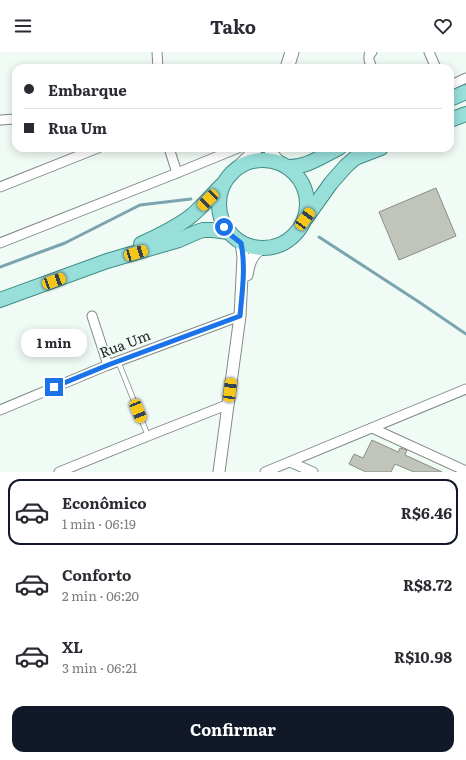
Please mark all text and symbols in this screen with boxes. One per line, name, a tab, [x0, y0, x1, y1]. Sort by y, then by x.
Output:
text: Tako	[210, 13, 256, 40]
icon: menu	[12, 15, 34, 37]
icon: heart	[432, 15, 454, 37]
text: Embarque	[48, 78, 127, 101]
text: Rua Um	[48, 116, 107, 139]
car	[195, 187, 221, 213]
car	[293, 206, 317, 232]
route start	[215, 218, 233, 236]
car	[123, 244, 149, 262]
car	[41, 271, 67, 291]
street label: Rua Um	[96, 324, 154, 362]
callout: 1 min	[21, 329, 87, 357]
text: 1 min	[37, 333, 71, 352]
car	[223, 377, 237, 403]
route end	[45, 378, 63, 396]
car	[128, 398, 148, 424]
text: Econômico	[62, 491, 147, 514]
icon: car	[14, 494, 50, 530]
text: R$6.46	[401, 501, 452, 524]
text: 1 min · 06:19	[62, 514, 136, 533]
text: Conforto	[62, 563, 131, 586]
icon: car	[14, 566, 50, 602]
text: R$8.72	[403, 573, 452, 596]
text: 2 min · 06:20	[62, 586, 139, 605]
text: XL	[62, 635, 83, 658]
icon: car	[14, 638, 50, 674]
text: R$10.98	[394, 645, 452, 668]
text: 3 min · 06:21	[62, 658, 137, 677]
button: Confirmar	[12, 706, 454, 752]

